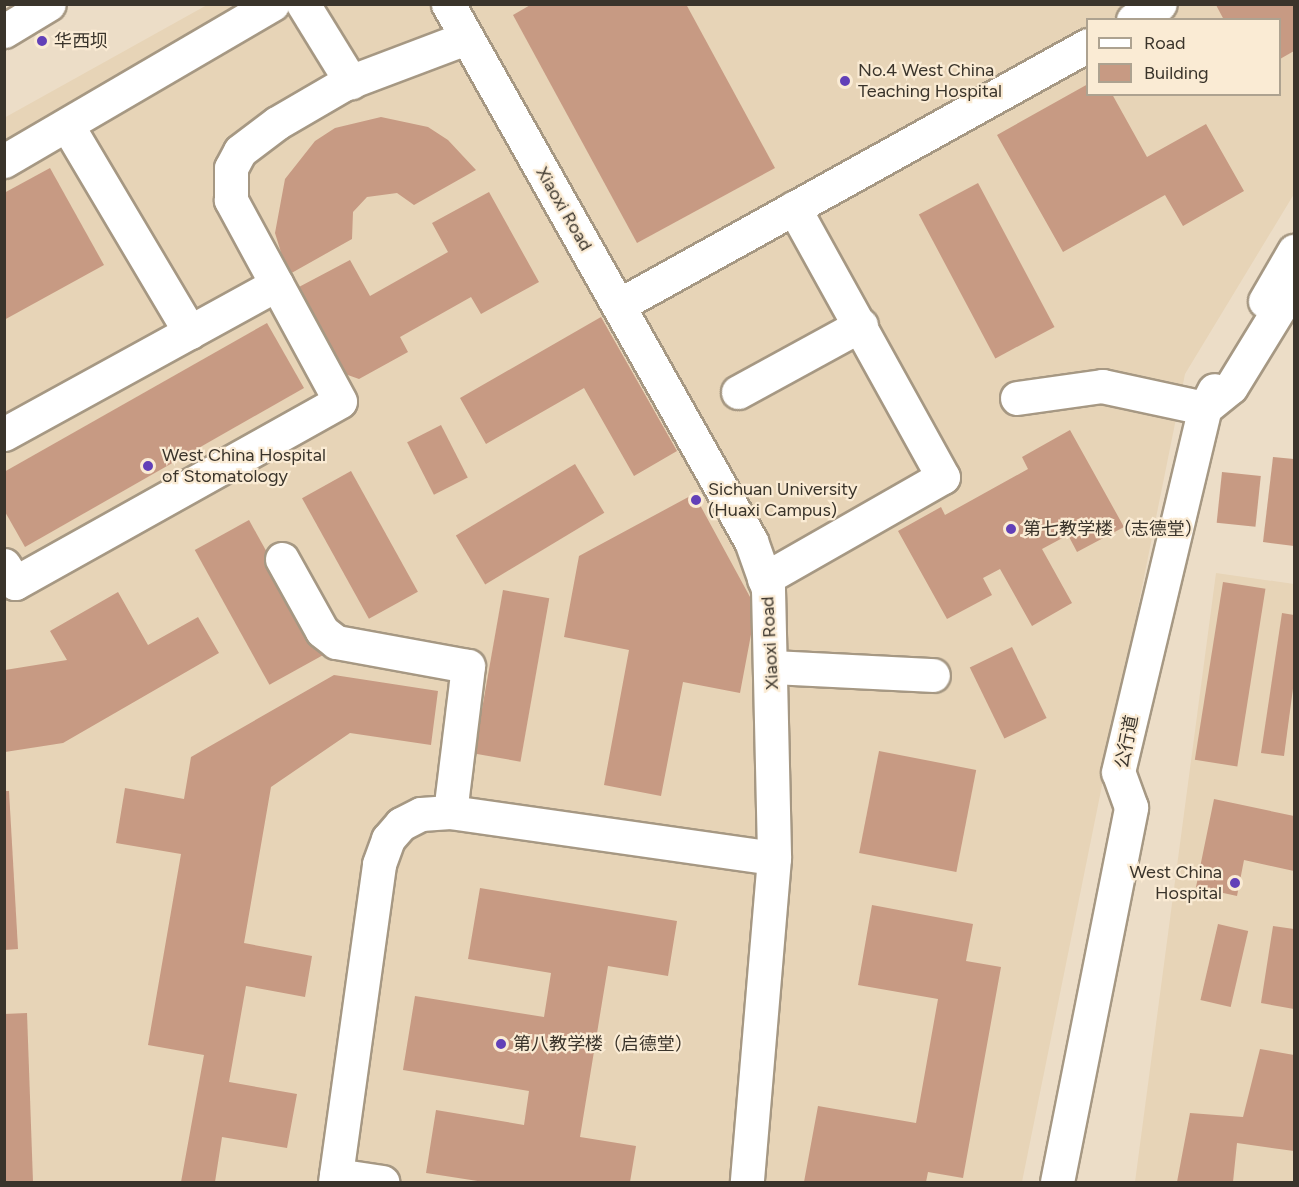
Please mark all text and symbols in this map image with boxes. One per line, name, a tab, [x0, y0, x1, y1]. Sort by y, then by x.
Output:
legend	[1086, 18, 1281, 96]
place label: 华西坝	[54, 30, 108, 52]
text: Road	[1144, 32, 1185, 54]
marker: 华西坝	[35, 34, 49, 48]
place label: No.4 West China Teaching Hospital	[858, 60, 1002, 103]
text: Building	[1144, 62, 1209, 84]
marker: No.4 West China Teaching Hospital	[836, 72, 854, 90]
street label: Xiaoxi Road	[531, 163, 597, 255]
place label: West China Hospital of Stomatology	[162, 445, 326, 488]
marker: West China Hospital of Stomatology	[139, 457, 157, 475]
place label: Sichuan University (Huaxi Campus)	[708, 479, 858, 522]
marker: Sichuan University (Huaxi Campus)	[689, 493, 703, 507]
place label: 第七教学楼（志德堂）	[1023, 518, 1203, 540]
marker: 第七教学楼（志德堂）	[1004, 522, 1018, 536]
street label: Xiaoxi Road	[757, 596, 783, 690]
street label: 公行道	[1111, 713, 1143, 771]
place label: West China Hospital	[1130, 862, 1222, 904]
marker: West China Hospital	[1226, 874, 1244, 892]
place label: 第八教学楼（启德堂）	[513, 1033, 693, 1055]
marker: 第八教学楼（启德堂）	[494, 1037, 508, 1051]

